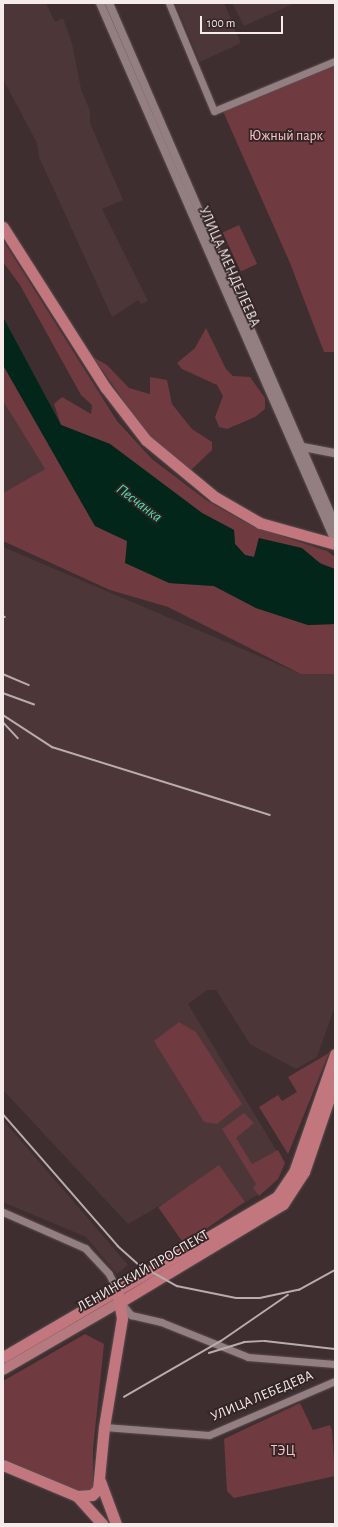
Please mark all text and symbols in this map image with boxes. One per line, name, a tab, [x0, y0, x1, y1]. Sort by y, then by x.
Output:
scale bar	[202, 8, 285, 34]
text: 100 m	[207, 17, 235, 29]
park label: Южный парк	[249, 128, 323, 144]
street label: УЛИЦА МЕНДЕЛЕЕВА	[195, 204, 263, 330]
water label: Песчанка	[113, 480, 165, 526]
street label: ЛЕНИНСКИЙ ПРОСПЕКТ	[74, 1227, 212, 1315]
street label: УЛИЦА ЛЕБЕДЕВА	[208, 1367, 316, 1425]
park label: ТЭЦ	[271, 1443, 295, 1459]

